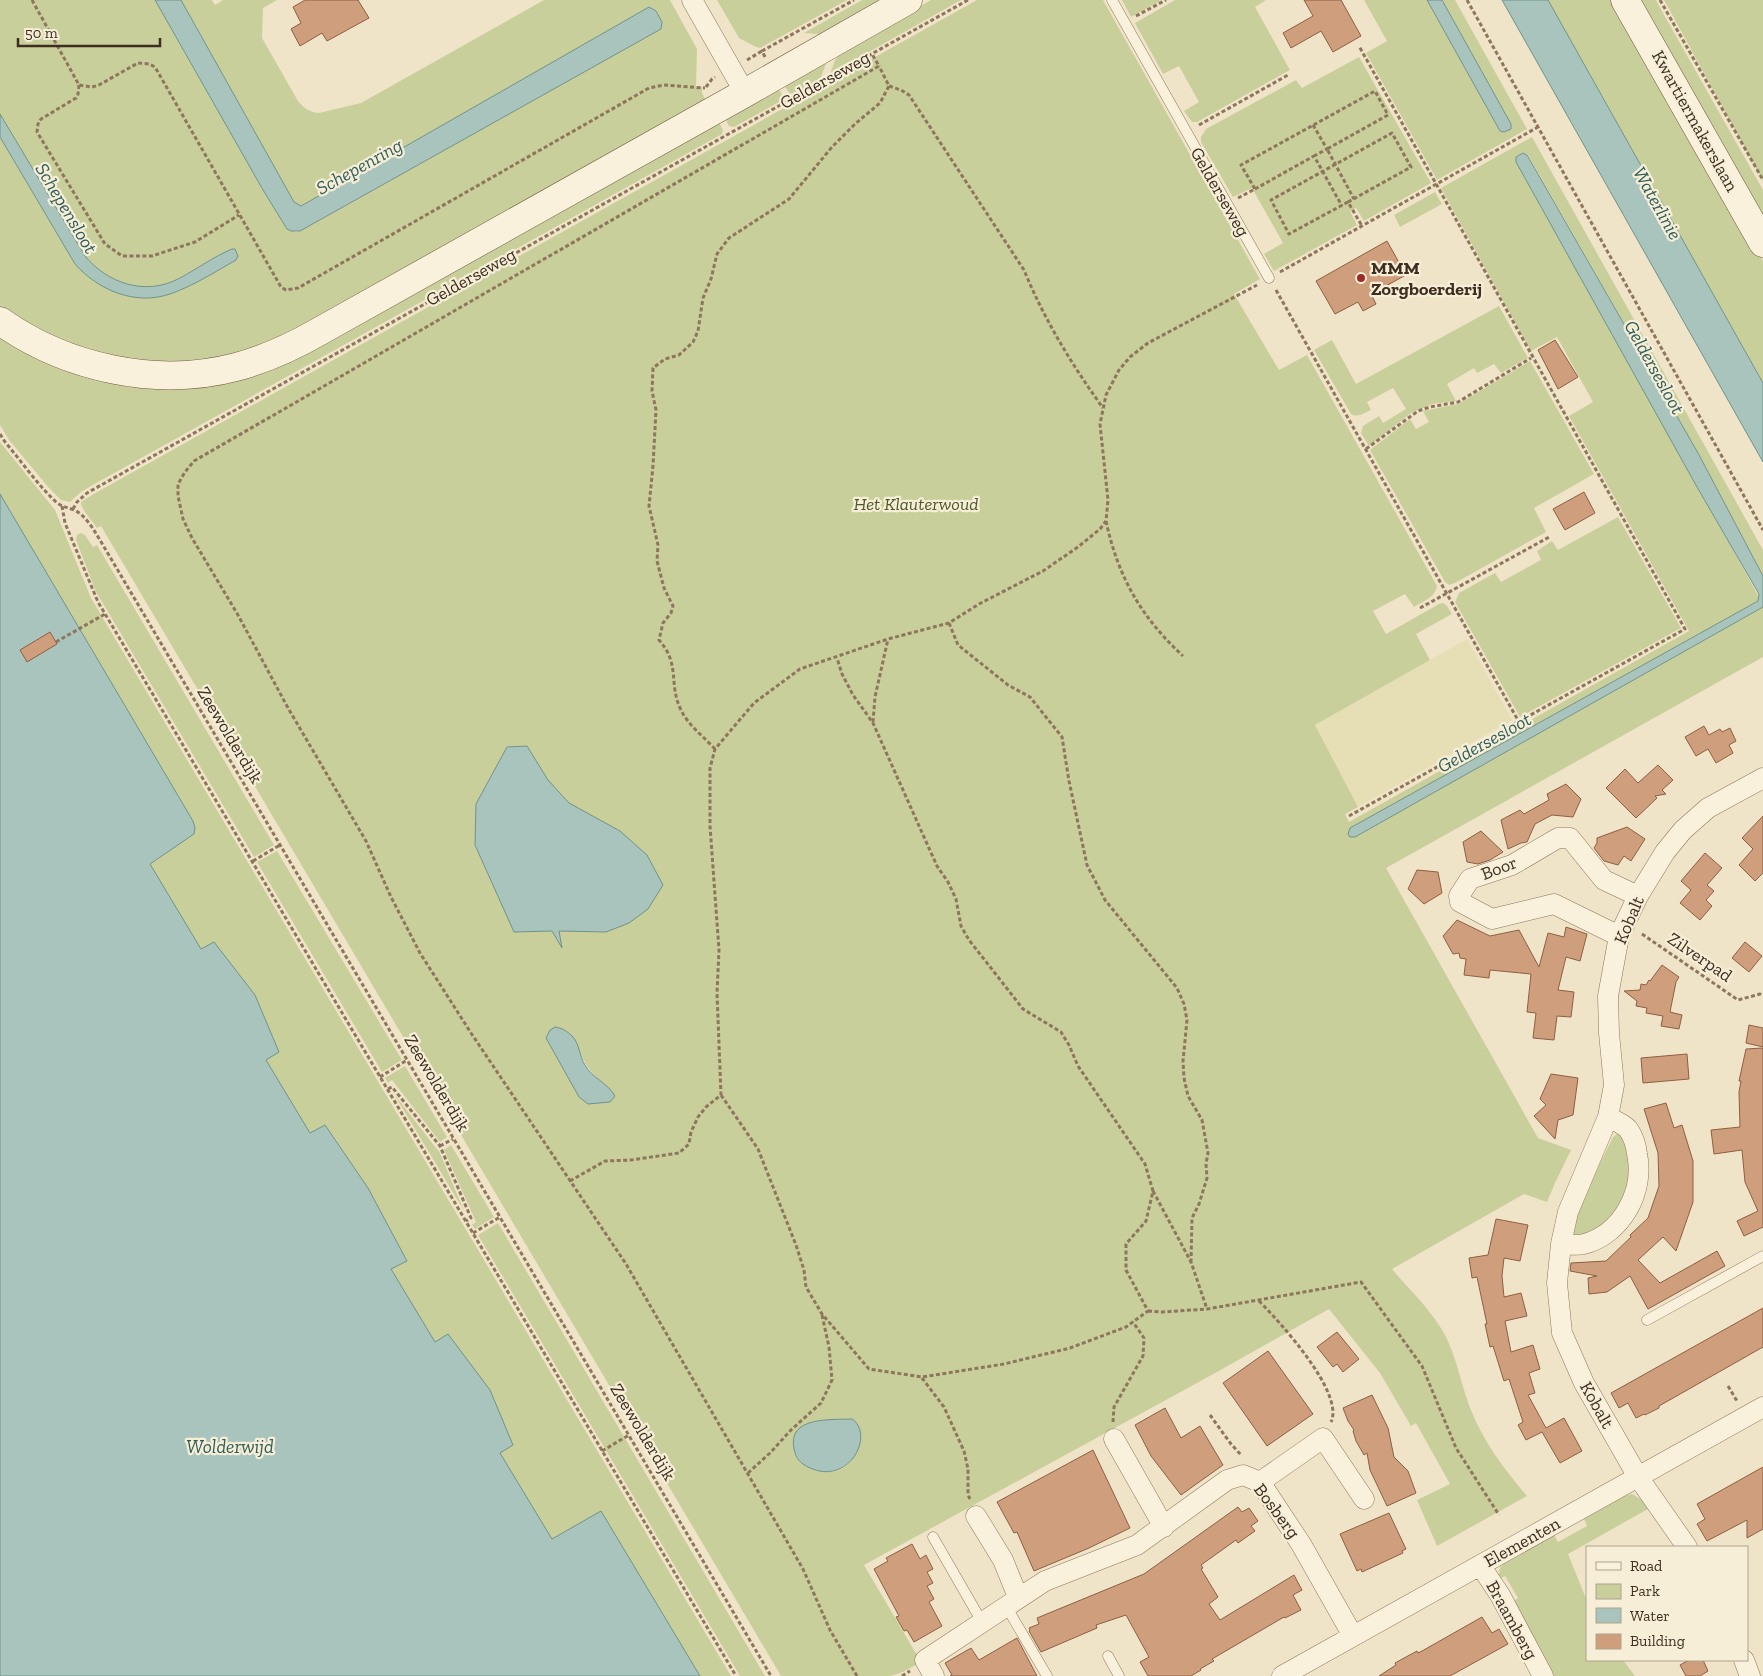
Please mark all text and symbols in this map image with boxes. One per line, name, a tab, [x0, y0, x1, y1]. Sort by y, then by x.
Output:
scale bar	[18, 15, 160, 47]
text: 50 m	[25, 24, 58, 42]
street label: Gelderseweg	[776, 46, 874, 114]
street label: Kwartiermakerslaan	[1647, 46, 1743, 196]
water label: Schepenring	[312, 133, 407, 200]
street label: Gelderseweg	[1186, 143, 1255, 241]
water label: Schepensloot	[31, 159, 103, 258]
water label: Waterlinie	[1628, 163, 1687, 244]
street label: Gelderseweg	[422, 243, 520, 311]
place label: MMM Zorgboerderij	[1371, 257, 1482, 300]
marker: MMM Zorgboerderij	[1355, 272, 1367, 284]
water label: Geldersesloot	[1619, 316, 1690, 419]
park label: Het Klauterwoud	[853, 493, 979, 515]
street label: Zeewolderdijk	[192, 682, 268, 788]
water label: Geldersesloot	[1433, 707, 1536, 778]
street label: Boor	[1478, 851, 1520, 885]
street label: Kobalt	[1609, 892, 1649, 947]
street label: Zilverpad	[1663, 927, 1737, 987]
street label: Zeewolderdijk	[399, 1030, 475, 1136]
street label: Kobalt	[1575, 1378, 1619, 1433]
street label: Zeewolderdijk	[605, 1379, 681, 1485]
water label: Wolderwijd	[186, 1435, 274, 1458]
street label: Bosberg	[1249, 1479, 1305, 1543]
street label: Elementen	[1480, 1512, 1564, 1572]
legend	[1586, 1546, 1748, 1661]
text: Road	[1630, 1557, 1663, 1575]
street label: Braamberg	[1481, 1577, 1543, 1663]
text: Park	[1630, 1582, 1660, 1600]
text: Water	[1630, 1607, 1670, 1625]
text: Building	[1630, 1632, 1685, 1650]

